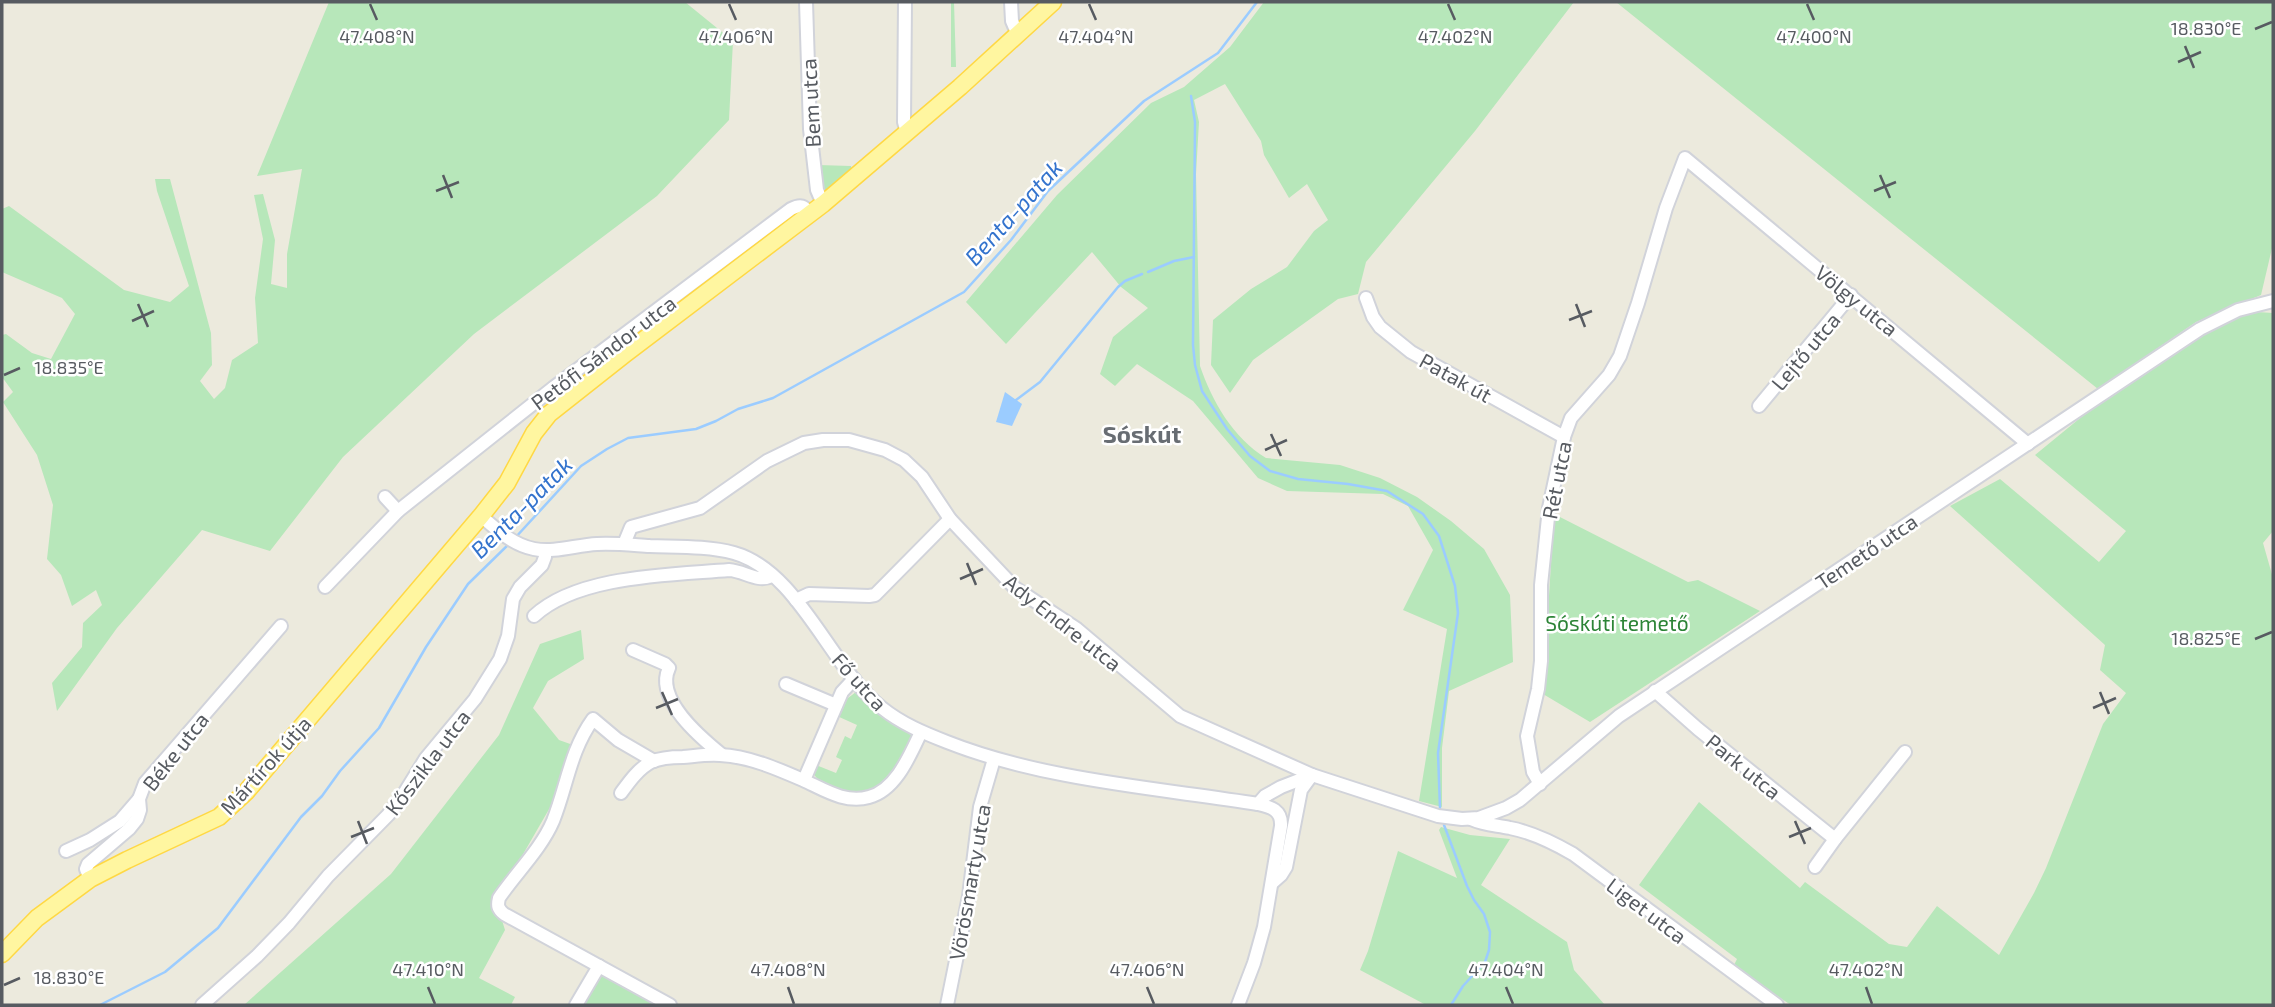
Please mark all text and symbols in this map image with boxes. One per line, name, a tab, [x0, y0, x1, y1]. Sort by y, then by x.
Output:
text: 18.830°E	[2171, 17, 2241, 39]
text: 47.408°N	[339, 25, 415, 47]
text: 47.406°N	[699, 25, 773, 47]
text: 47.404°N	[1058, 25, 1134, 47]
text: 47.402°N	[1418, 25, 1492, 47]
text: 47.400°N	[1776, 25, 1852, 47]
street label: Bem utca	[795, 58, 825, 148]
water label: Benta-patak	[958, 153, 1068, 271]
street label: Völgy utca	[1811, 259, 1903, 341]
street label: Petőfi Sándor utca	[526, 289, 680, 415]
street label: Lejtő utca	[1765, 307, 1845, 396]
street label: Patak út	[1416, 347, 1496, 407]
text: 18.835°E	[34, 356, 104, 378]
district label: Sóskút	[1103, 419, 1181, 448]
street label: Rét utca	[1536, 439, 1576, 521]
water label: Benta-patak	[464, 450, 578, 564]
street label: Temető utca	[1810, 508, 1922, 594]
street label: Ady Endre utca	[999, 568, 1127, 676]
park label: Sóskúti temető	[1545, 610, 1689, 635]
text: 18.825°E	[2171, 627, 2241, 649]
street label: Fő utca	[828, 647, 892, 715]
street label: Kőszikla utca	[379, 704, 475, 820]
street label: Béke utca	[137, 707, 213, 795]
street label: Mártírok útja	[214, 711, 316, 820]
street label: Park utca	[1701, 728, 1787, 804]
street label: Vörösmarty utca	[943, 802, 995, 962]
street label: Liget utca	[1602, 872, 1692, 948]
text: 47.410°N	[392, 958, 464, 980]
text: 47.408°N	[750, 958, 826, 980]
text: 47.406°N	[1110, 958, 1184, 980]
text: 47.404°N	[1468, 958, 1544, 980]
text: 47.402°N	[1829, 958, 1903, 980]
text: 18.830°E	[34, 966, 104, 988]

